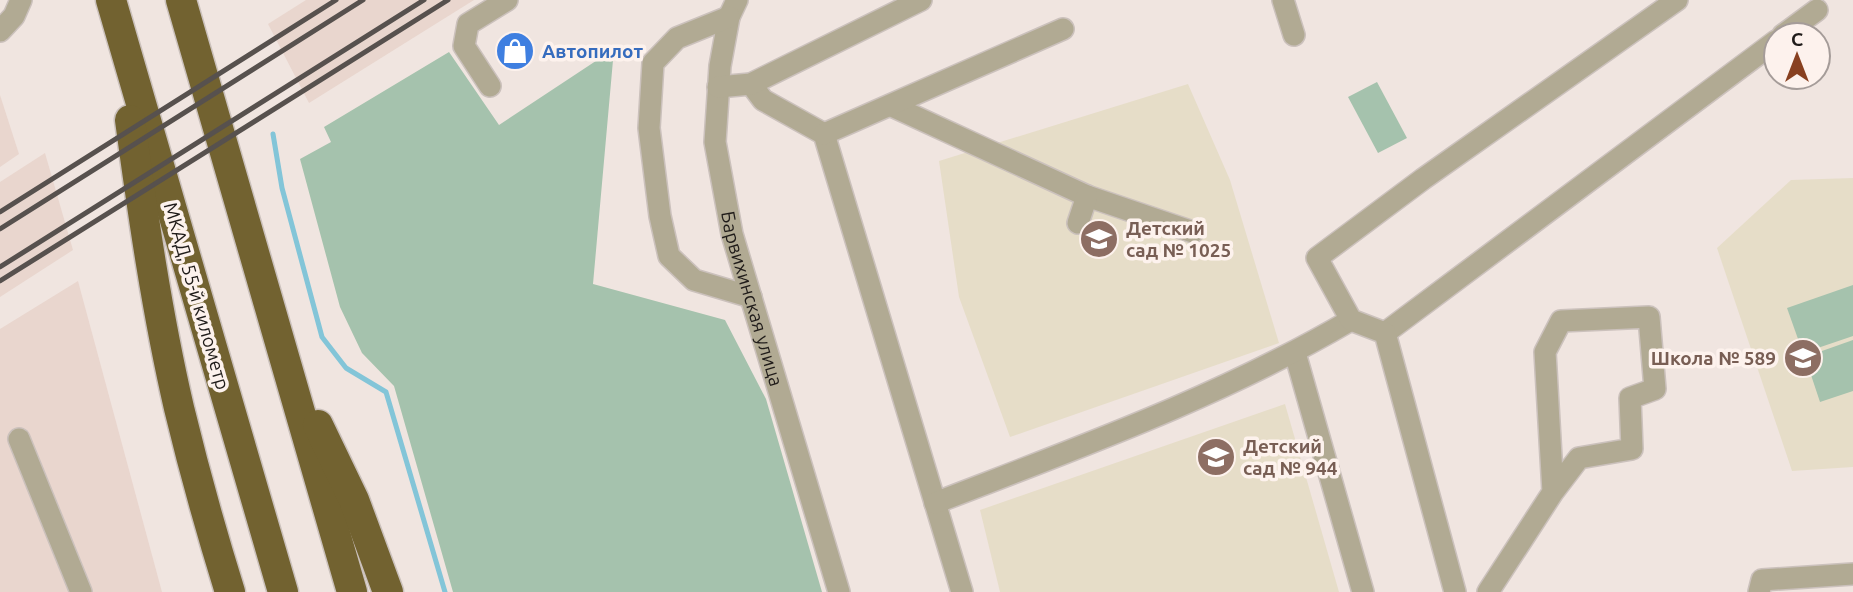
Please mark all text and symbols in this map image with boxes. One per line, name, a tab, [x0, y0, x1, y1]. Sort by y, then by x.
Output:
north arrow	[1762, 21, 1832, 91]
text: С	[1791, 28, 1803, 50]
shop icon: Автопилот	[494, 30, 536, 72]
place label: Автопилот	[542, 40, 644, 62]
street label: МКАД, 55-й километр	[160, 200, 234, 392]
street label: Барвихинская улица	[717, 209, 788, 389]
place label: Детский сад № 1025	[1126, 217, 1231, 261]
school or university icon: Детский сад № 1025	[1078, 218, 1120, 260]
school or university icon: Школа № 589	[1782, 337, 1824, 379]
place label: Школа № 589	[1651, 347, 1776, 369]
place label: Детский сад № 944	[1243, 435, 1338, 479]
school or university icon: Детский сад № 944	[1195, 436, 1237, 478]

